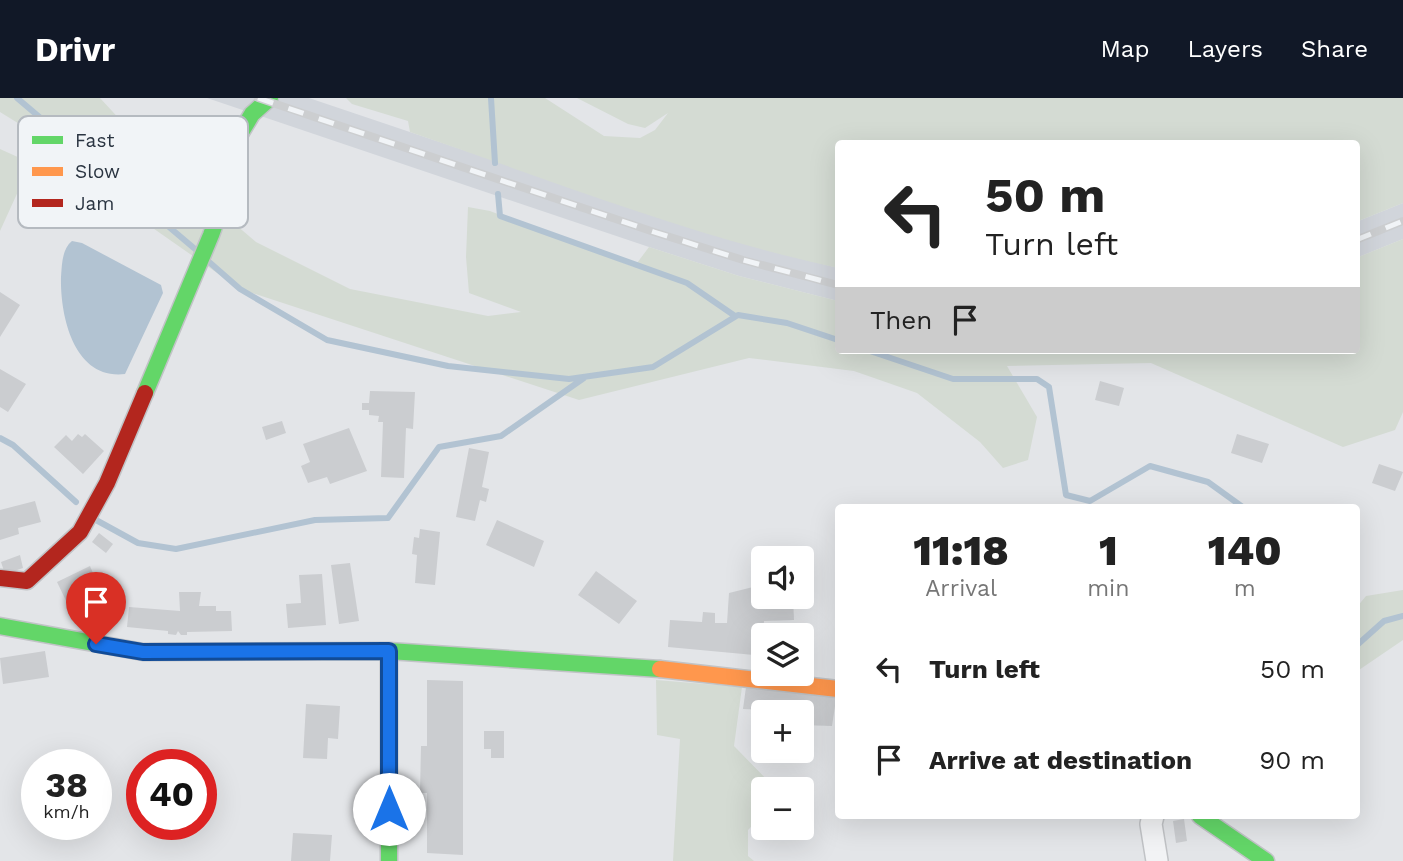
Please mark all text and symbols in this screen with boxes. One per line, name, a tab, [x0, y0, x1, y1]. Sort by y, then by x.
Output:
text: Drivr	[35, 30, 115, 69]
text: Map	[1101, 35, 1149, 63]
text: Layers	[1187, 35, 1263, 63]
text: Share	[1301, 35, 1368, 63]
legend	[18, 116, 248, 228]
text: Fast	[75, 129, 114, 152]
text: Slow	[75, 160, 120, 183]
text: 50 m	[985, 166, 1105, 224]
icon: left	[870, 168, 961, 259]
text: Jam	[75, 192, 114, 215]
text: Turn left	[985, 225, 1118, 263]
icon: arrive	[946, 301, 984, 339]
text: Then	[870, 305, 932, 335]
text: 11:18	[913, 526, 1009, 575]
text: 1	[1099, 526, 1118, 575]
text: 140	[1208, 526, 1282, 575]
map controls	[751, 546, 814, 840]
button: sound	[751, 546, 814, 609]
pin	[66, 572, 126, 644]
text: Arrival	[925, 575, 997, 602]
text: min	[1087, 575, 1129, 602]
text: m	[1234, 575, 1256, 602]
icon: arrive	[77, 583, 115, 621]
button: layers	[751, 623, 814, 686]
icon: left	[870, 650, 908, 688]
text: Turn left	[929, 654, 1040, 684]
text: 50 m	[1260, 654, 1325, 684]
button: +	[751, 700, 814, 763]
icon: arrive	[870, 741, 908, 779]
text: Arrive at destination	[929, 745, 1192, 775]
text: 90 m	[1259, 745, 1325, 775]
speed limit sign: 40	[126, 749, 217, 840]
text: 38	[45, 764, 88, 806]
position arrow	[352, 772, 426, 846]
button: −	[751, 777, 814, 840]
text: km/h	[43, 801, 90, 822]

